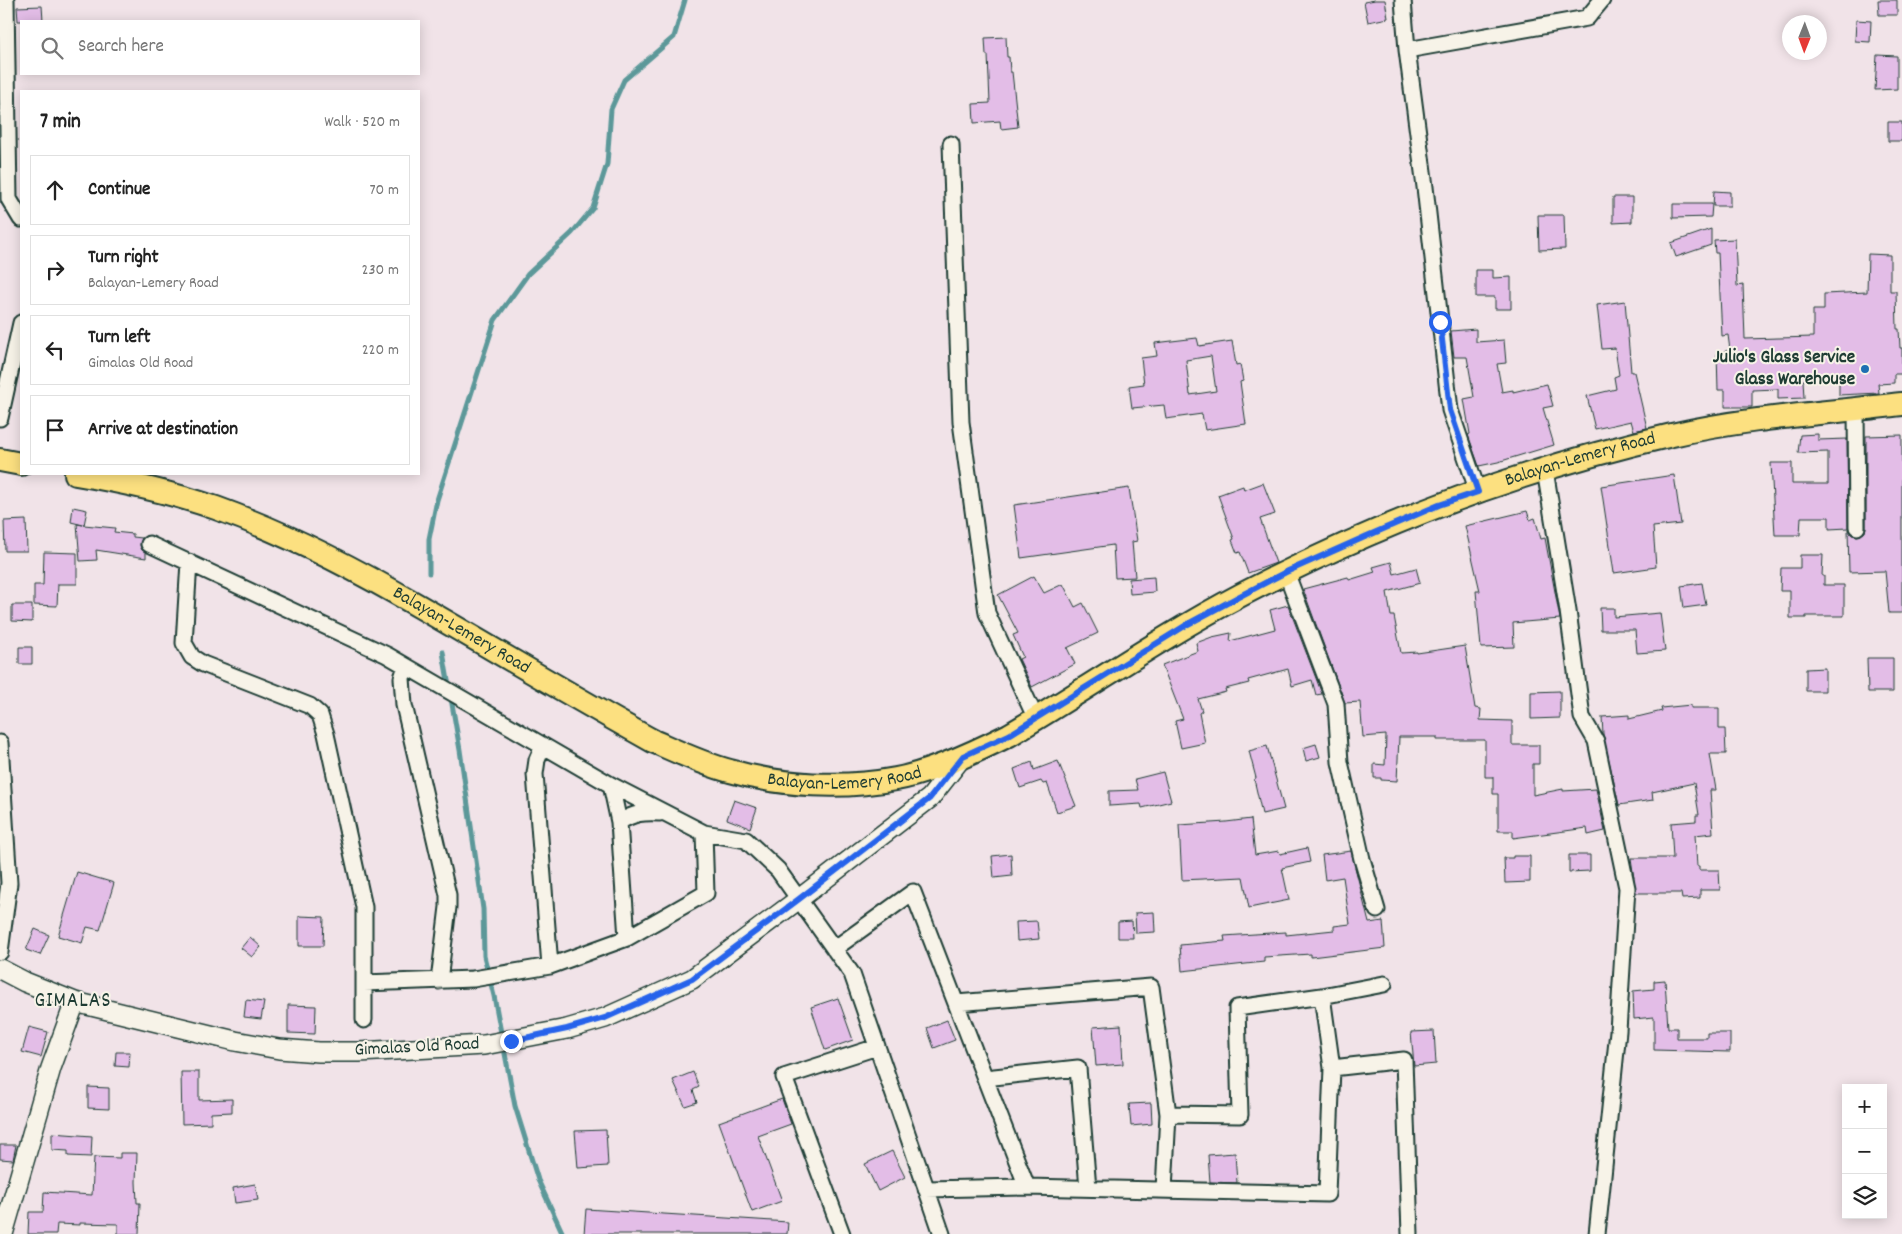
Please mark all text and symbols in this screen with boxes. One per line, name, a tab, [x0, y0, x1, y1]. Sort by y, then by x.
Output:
north arrow	[1782, 15, 1827, 60]
search box	[20, 20, 420, 75]
icon: search	[38, 34, 66, 62]
text: Search here	[78, 34, 164, 61]
text: 7 min	[40, 108, 81, 138]
text: Walk · 520 m	[324, 111, 400, 134]
icon: ahead	[41, 176, 69, 204]
text: Continue	[88, 177, 150, 204]
text: 70 m	[369, 179, 399, 202]
text: Turn right	[88, 245, 159, 272]
icon: right	[41, 256, 69, 284]
text: 230 m	[362, 259, 399, 282]
text: Balayan-Lemery Road	[88, 272, 219, 295]
route start	[1429, 311, 1452, 334]
text: Turn left	[88, 325, 151, 352]
icon: left	[41, 336, 69, 364]
text: 220 m	[362, 339, 399, 362]
place label: Julio's Glass Service Glass Warehouse	[1713, 345, 1855, 394]
text: Gimalas Old Road	[88, 352, 193, 375]
marker: Julio's Glass Service Glass Warehouse	[1859, 363, 1871, 375]
icon: arrive	[41, 416, 69, 444]
text: Arrive at destination	[88, 417, 238, 444]
street label: Balayan-Lemery Road	[1501, 426, 1658, 495]
street label: Balayan-Lemery Road	[387, 580, 535, 682]
street label: Balayan-Lemery Road	[765, 760, 925, 798]
district label: GIMALAS	[34, 987, 112, 1017]
route end	[500, 1030, 523, 1053]
street label: Gimalas Old Road	[354, 1031, 480, 1065]
map controls	[1842, 1084, 1887, 1219]
button: +	[1842, 1084, 1887, 1129]
button: −	[1842, 1129, 1887, 1174]
button: layers	[1842, 1174, 1887, 1219]

